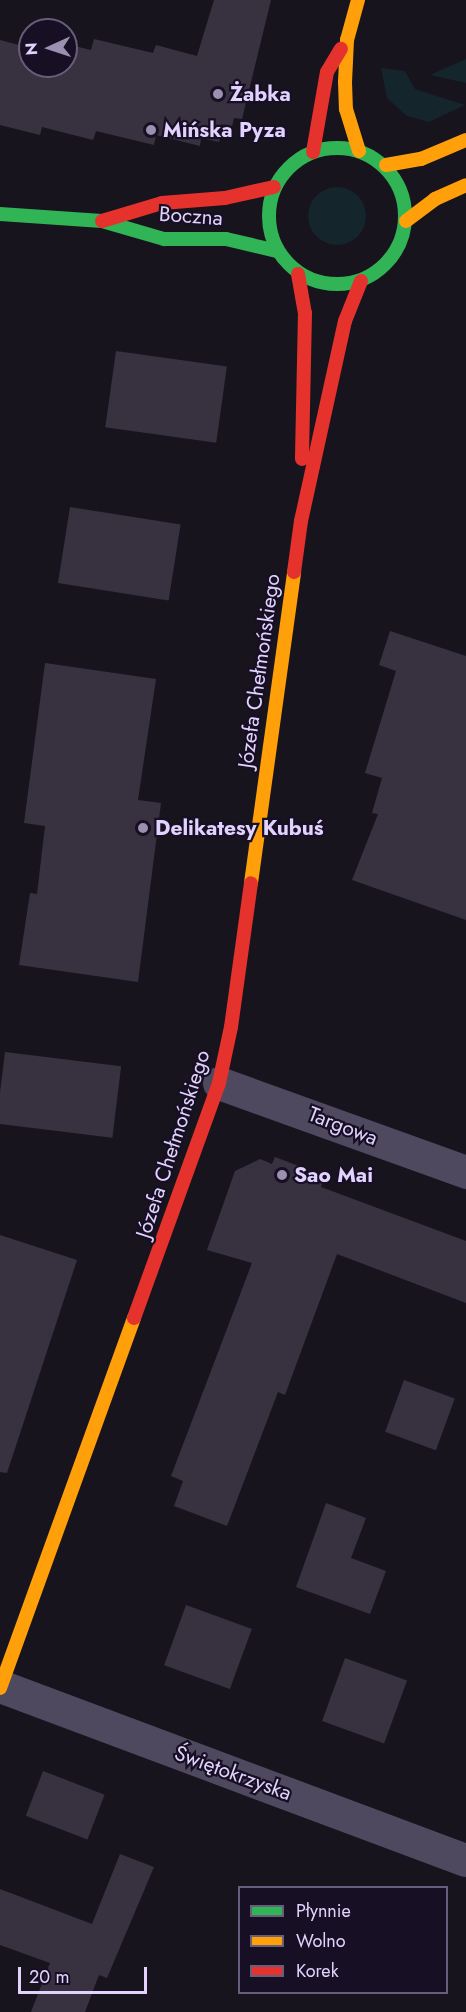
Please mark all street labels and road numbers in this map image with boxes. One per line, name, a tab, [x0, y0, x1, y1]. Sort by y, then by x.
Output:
street label: Boczna	[158, 201, 224, 231]
street label: Józefa Chełmońskiego	[233, 572, 285, 770]
street label: Józefa Chełmońskiego	[131, 1047, 215, 1241]
street label: Targowa	[305, 1101, 381, 1151]
street label: Świętokrzyska	[171, 1740, 295, 1806]

